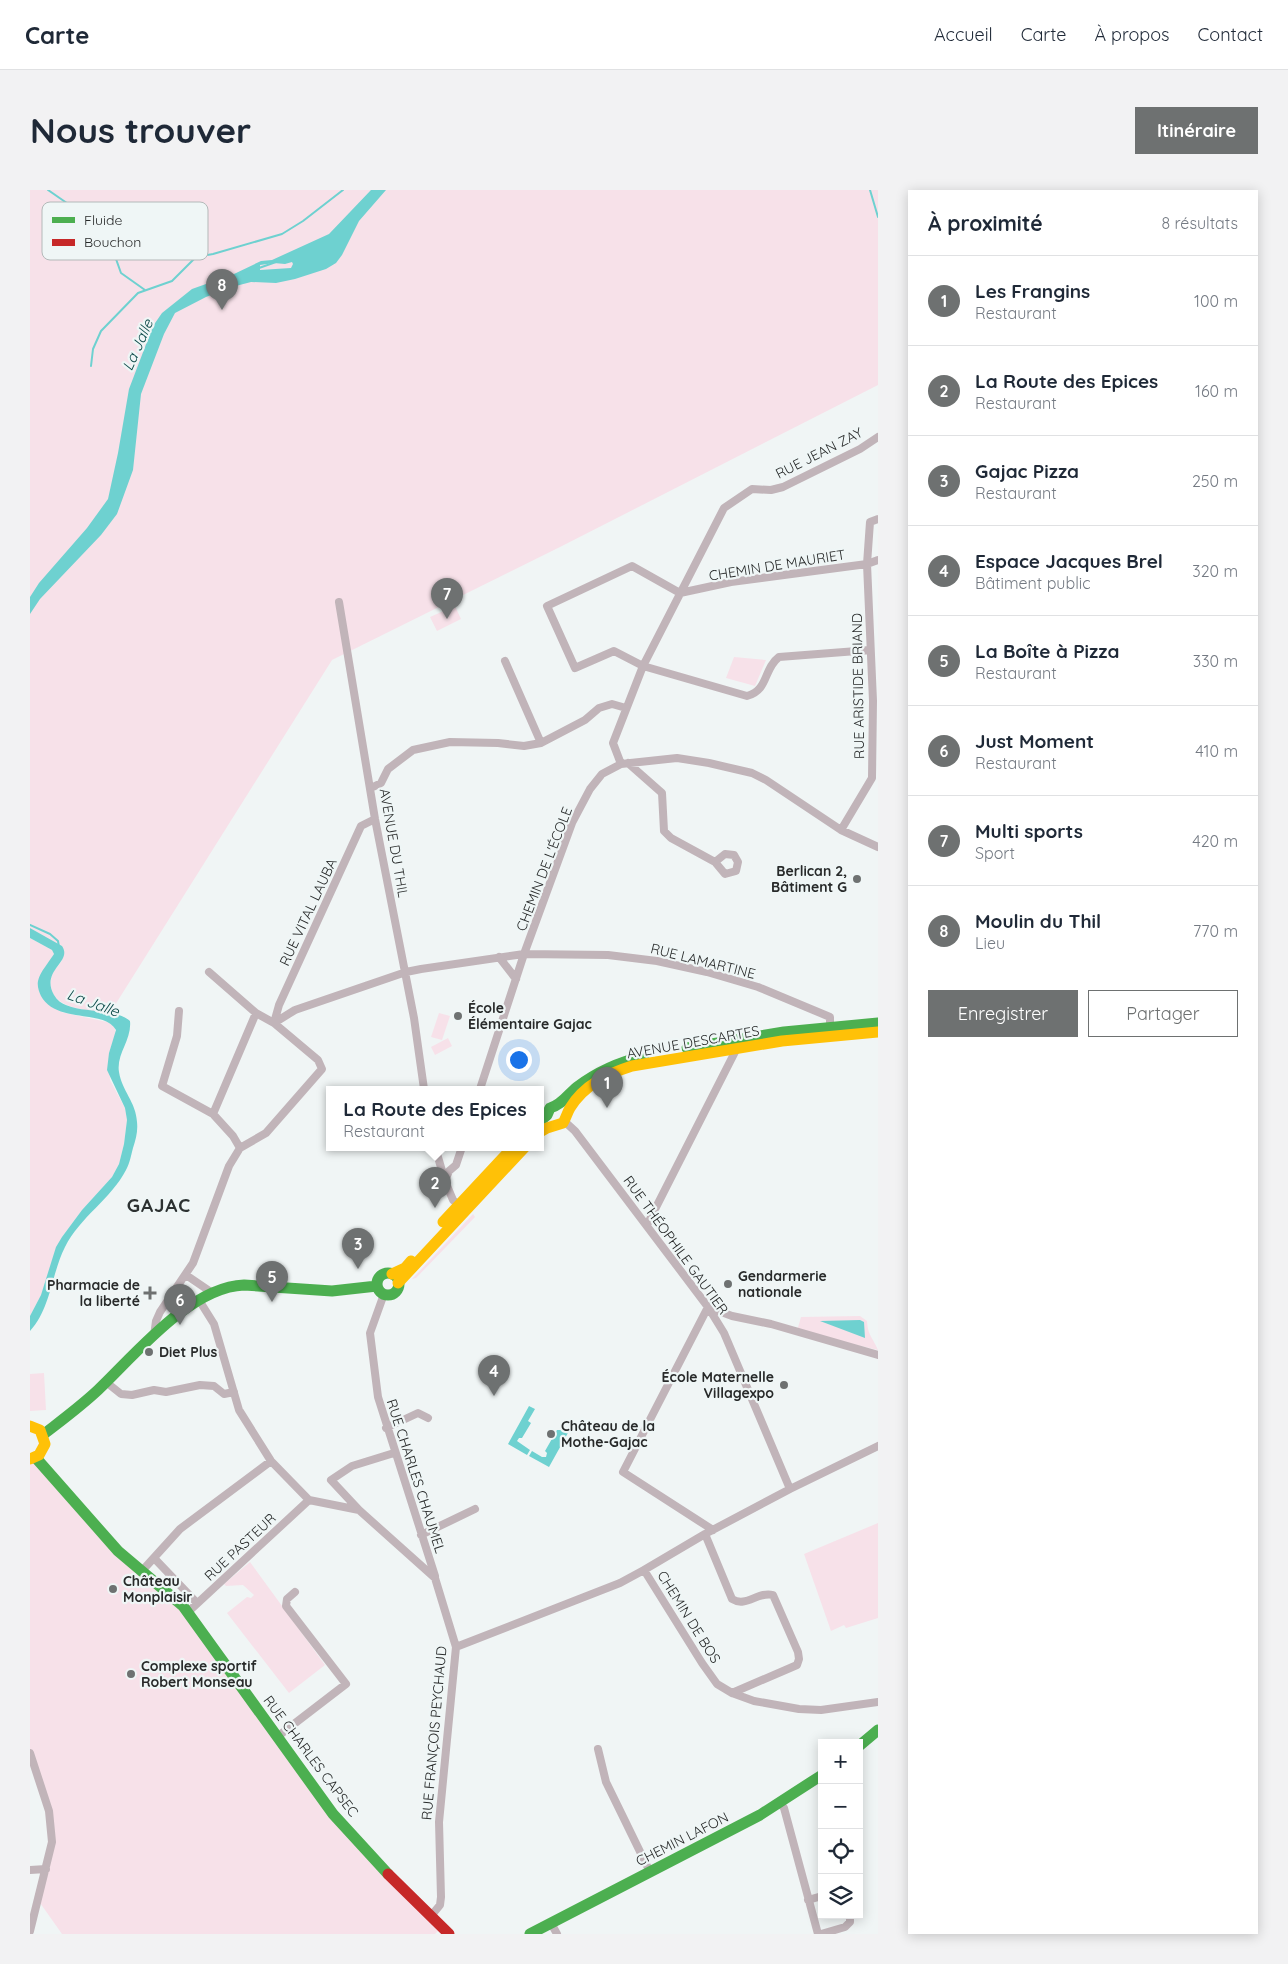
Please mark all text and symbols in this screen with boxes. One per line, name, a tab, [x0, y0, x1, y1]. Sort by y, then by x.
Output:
text: Carte	[25, 20, 89, 50]
text: Accueil	[934, 23, 993, 46]
text: Carte	[1021, 23, 1066, 46]
text: À propos	[1094, 23, 1170, 46]
text: Contact	[1198, 23, 1263, 46]
button: Itinéraire	[1135, 107, 1258, 154]
text: Nous trouver	[30, 108, 251, 152]
legend	[42, 202, 208, 260]
text: À proximité	[928, 210, 1043, 236]
text: Fluide	[84, 211, 123, 229]
text: 8 résultats	[1162, 213, 1238, 233]
text: Bouchon	[84, 233, 141, 251]
pin: 8	[206, 269, 238, 310]
text: Les Frangins	[975, 279, 1090, 303]
text: 1	[941, 291, 947, 311]
text: 100 m	[1194, 291, 1238, 311]
text: Restaurant	[975, 303, 1057, 323]
water label: La Jalle	[118, 316, 157, 373]
text: La Route des Epices	[975, 369, 1158, 393]
text: 2	[939, 381, 949, 401]
text: 160 m	[1195, 381, 1238, 401]
text: Restaurant	[975, 393, 1057, 413]
street label: RUE JEAN ZAY	[772, 423, 866, 483]
text: Gajac Pizza	[975, 459, 1079, 483]
text: 3	[940, 471, 948, 491]
text: 250 m	[1192, 471, 1238, 491]
text: Restaurant	[975, 483, 1057, 503]
street label: CHEMIN DE MAURIET	[708, 545, 846, 585]
text: Espace Jacques Brel	[975, 549, 1163, 573]
text: 4	[939, 561, 949, 581]
text: 320 m	[1192, 561, 1238, 581]
text: Bâtiment public	[975, 573, 1091, 593]
pin: 7	[431, 578, 463, 619]
street label: RUE ARISTIDE BRIAND	[848, 613, 868, 759]
text: La Boîte à Pizza	[975, 639, 1119, 663]
text: 5	[939, 651, 949, 671]
text: 330 m	[1193, 651, 1238, 671]
text: Restaurant	[975, 663, 1057, 683]
text: Just Moment	[975, 729, 1094, 753]
text: 6	[940, 741, 948, 761]
text: 410 m	[1195, 741, 1238, 761]
text: Restaurant	[975, 753, 1057, 773]
street label: AVENUE DU THIL	[376, 787, 413, 899]
street label: CHEMIN DE L'ÉCOLE	[512, 804, 576, 934]
text: Multi sports	[975, 819, 1083, 843]
text: 7	[940, 831, 948, 851]
text: 420 m	[1192, 831, 1238, 851]
text: Sport	[975, 843, 1015, 863]
street label: RUE VITAL LAUBA	[275, 855, 341, 969]
place label: Berlican 2, Bâtiment G	[771, 862, 847, 896]
marker: Berlican 2, Bâtiment G	[851, 873, 863, 885]
text: Moulin du Thil	[975, 909, 1101, 933]
text: 8	[940, 921, 948, 941]
text: 770 m	[1193, 921, 1238, 941]
text: Lieu	[975, 933, 1005, 953]
street label: RUE LAMARTINE	[649, 939, 757, 983]
water label: La Jalle	[65, 984, 122, 1021]
button: Enregistrer	[928, 990, 1078, 1037]
button: Partager	[1088, 990, 1238, 1037]
place label: École Élémentaire Gajac	[468, 999, 592, 1033]
marker: École Élémentaire Gajac	[452, 1010, 464, 1022]
street label: AVENUE DESCARTES	[625, 1021, 761, 1063]
your location	[506, 1047, 532, 1073]
pin: 1	[591, 1067, 623, 1108]
popup	[326, 1086, 544, 1151]
text: La Route des Epices	[343, 1097, 527, 1121]
text: Restaurant	[343, 1121, 425, 1141]
pin: 2	[419, 1167, 451, 1208]
street label: RUE THÉOPHILE GAUTIER	[620, 1172, 732, 1318]
district label: GAJAC	[127, 1193, 191, 1217]
pin: 3	[342, 1228, 374, 1269]
pin: 5	[256, 1261, 288, 1302]
place label: Gendarmerie nationale	[738, 1267, 827, 1301]
place label: Pharmacie de la liberté	[47, 1276, 140, 1310]
marker: Gendarmerie nationale	[722, 1278, 734, 1290]
pin: 6	[164, 1284, 196, 1325]
marker: Pharmacie de la liberté	[144, 1287, 156, 1299]
place label: Diet Plus	[159, 1343, 218, 1361]
marker: Diet Plus	[143, 1346, 155, 1358]
pin: 4	[478, 1355, 510, 1396]
place label: École Maternelle Villagexpo	[662, 1368, 774, 1402]
marker: École Maternelle Villagexpo	[778, 1379, 790, 1391]
street label: RUE CHARLES CHAUMEL	[383, 1397, 450, 1556]
place label: Château de la Mothe-Gajac	[561, 1417, 655, 1451]
marker: Château de la Mothe-Gajac	[545, 1428, 557, 1440]
street label: RUE PASTEUR	[200, 1509, 280, 1585]
street label: CHEMIN DE BOS	[653, 1567, 725, 1667]
place label: Château Monplaisir	[123, 1572, 192, 1606]
marker: Château Monplaisir	[107, 1583, 119, 1595]
street label: RUE FRANÇOIS PEYCHAUD	[417, 1645, 451, 1821]
place label: Complexe sportif Robert Monseau	[141, 1657, 257, 1691]
marker: Complexe sportif Robert Monseau	[125, 1668, 137, 1680]
street label: RUE CHARLES CAPSEC	[259, 1692, 363, 1820]
map controls	[818, 1739, 863, 1919]
button: +	[818, 1739, 863, 1784]
button: −	[818, 1784, 863, 1829]
street label: CHEMIN LAFON	[633, 1808, 731, 1870]
button: locate	[818, 1829, 863, 1874]
button: layers	[818, 1874, 863, 1919]

